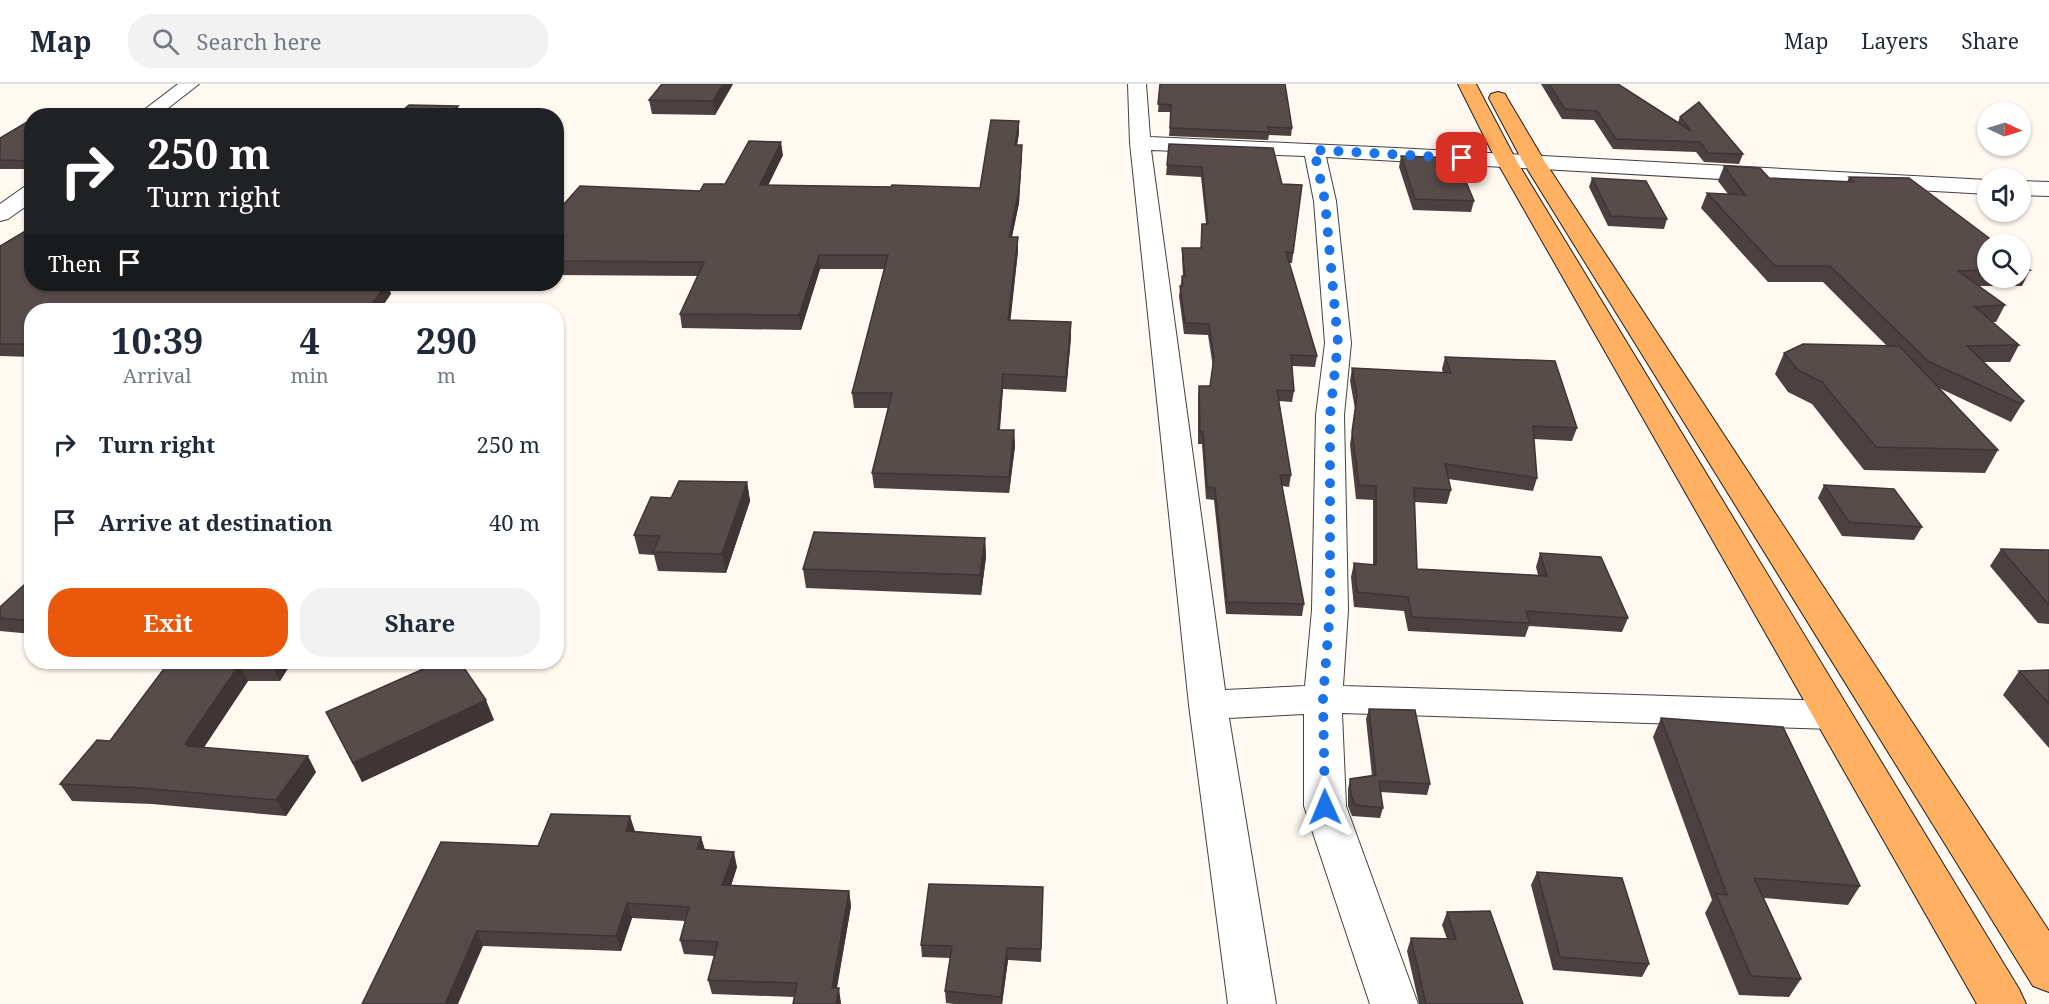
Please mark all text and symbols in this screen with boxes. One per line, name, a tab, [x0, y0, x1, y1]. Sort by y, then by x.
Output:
search box	[128, 14, 548, 68]
text: Map	[30, 22, 92, 60]
icon: search	[149, 25, 182, 58]
text: Search here	[197, 26, 321, 56]
text: Map	[1784, 27, 1828, 55]
text: Layers	[1861, 27, 1928, 55]
text: Share	[1961, 27, 2019, 55]
north arrow	[1977, 102, 2031, 156]
map controls	[1977, 102, 2031, 288]
text: 250 m	[147, 124, 271, 181]
icon: right	[48, 132, 126, 210]
pin	[1436, 132, 1487, 183]
icon: arrive	[1445, 141, 1478, 174]
button: sound	[1977, 168, 2031, 222]
text: Turn right	[147, 178, 280, 215]
button: search	[1977, 234, 2031, 288]
icon: arrive	[113, 246, 146, 279]
text: Then	[48, 248, 101, 278]
text: 10:39	[111, 316, 203, 365]
text: 4	[299, 316, 320, 365]
text: 290	[416, 316, 477, 365]
text: Arrival	[123, 362, 191, 389]
text: min	[291, 362, 329, 389]
text: m	[437, 362, 456, 389]
icon: right	[48, 428, 81, 461]
text: Turn right	[99, 429, 215, 459]
text: 250 m	[477, 429, 540, 459]
icon: arrive	[48, 506, 81, 539]
text: Arrive at destination	[99, 507, 333, 537]
text: 40 m	[489, 507, 540, 537]
button: Exit	[48, 588, 288, 657]
button: Share	[300, 588, 540, 657]
position arrow	[1293, 775, 1357, 839]

